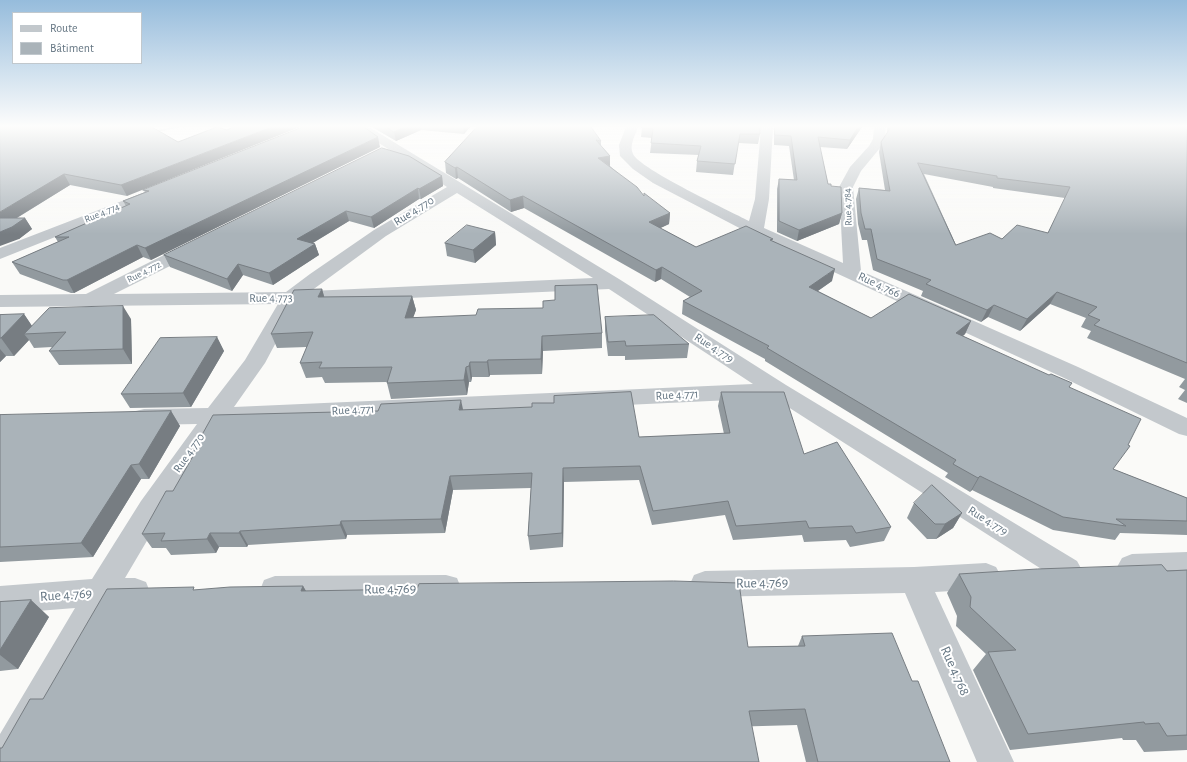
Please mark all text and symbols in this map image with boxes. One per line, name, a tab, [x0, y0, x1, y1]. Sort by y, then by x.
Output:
legend	[12, 12, 142, 64]
text: Route	[50, 22, 77, 34]
text: Bâtiment	[50, 42, 94, 54]
street label: Rue 4.784	[841, 188, 855, 226]
street label: Rue 4.770	[391, 193, 437, 229]
street label: Rue 4.774	[83, 201, 121, 225]
street label: Rue 4.772	[125, 258, 163, 286]
street label: Rue 4.766	[856, 269, 902, 301]
street label: Rue 4.773	[249, 290, 293, 306]
street label: Rue 4.779	[692, 330, 736, 366]
street label: Rue 4.771	[655, 387, 699, 403]
street label: Rue 4.771	[331, 402, 375, 418]
street label: Rue 4.770	[170, 430, 208, 476]
street label: Rue 4.779	[965, 503, 1011, 539]
street label: Rue 4.769	[736, 574, 788, 592]
street label: Rue 4.769	[364, 580, 416, 598]
street label: Rue 4.769	[39, 585, 93, 605]
street label: Rue 4.768	[937, 644, 973, 698]

